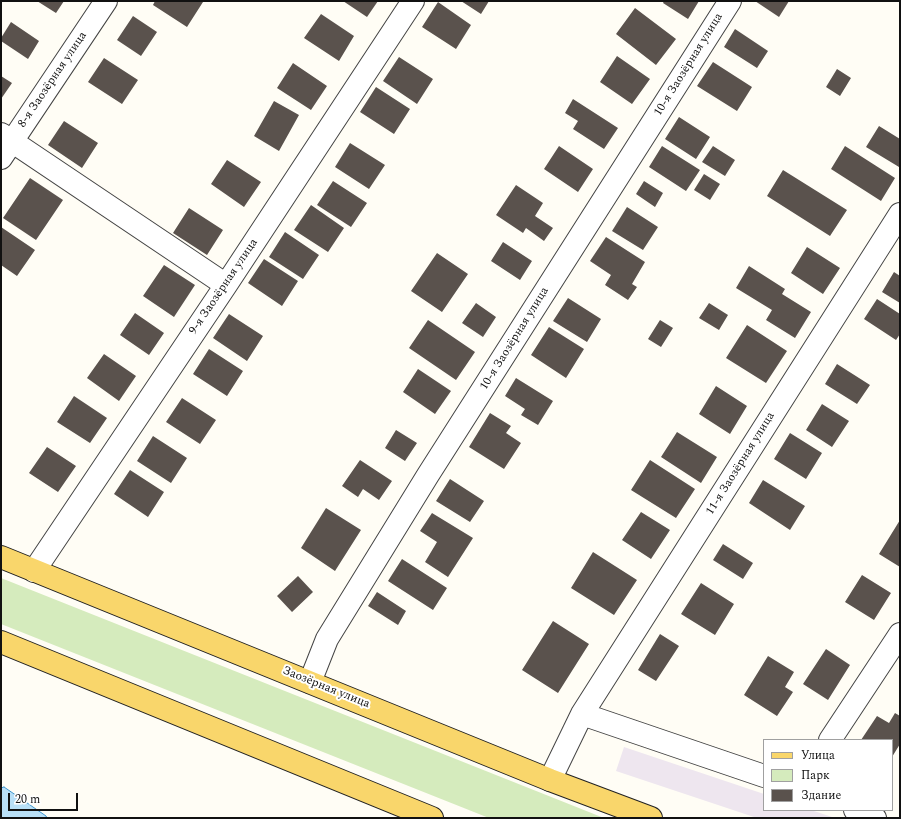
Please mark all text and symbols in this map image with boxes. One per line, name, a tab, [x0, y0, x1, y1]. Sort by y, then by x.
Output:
street label: 10-я Заозёрная улица	[651, 11, 727, 119]
street label: 8-я Заозёрная улица	[16, 29, 90, 131]
street label: 9-я Заозёрная улица	[187, 236, 261, 338]
street label: 10-я Заозёрная улица	[477, 285, 553, 393]
street label: 11-я Заозёрная улица	[703, 410, 779, 518]
street label: Заозёрная улица	[280, 664, 372, 712]
legend	[763, 739, 893, 811]
text: Улица	[801, 746, 835, 765]
text: Парк	[801, 766, 830, 785]
scale bar	[10, 785, 80, 811]
text: Здание	[801, 786, 841, 805]
text: 20 m	[15, 790, 40, 809]

